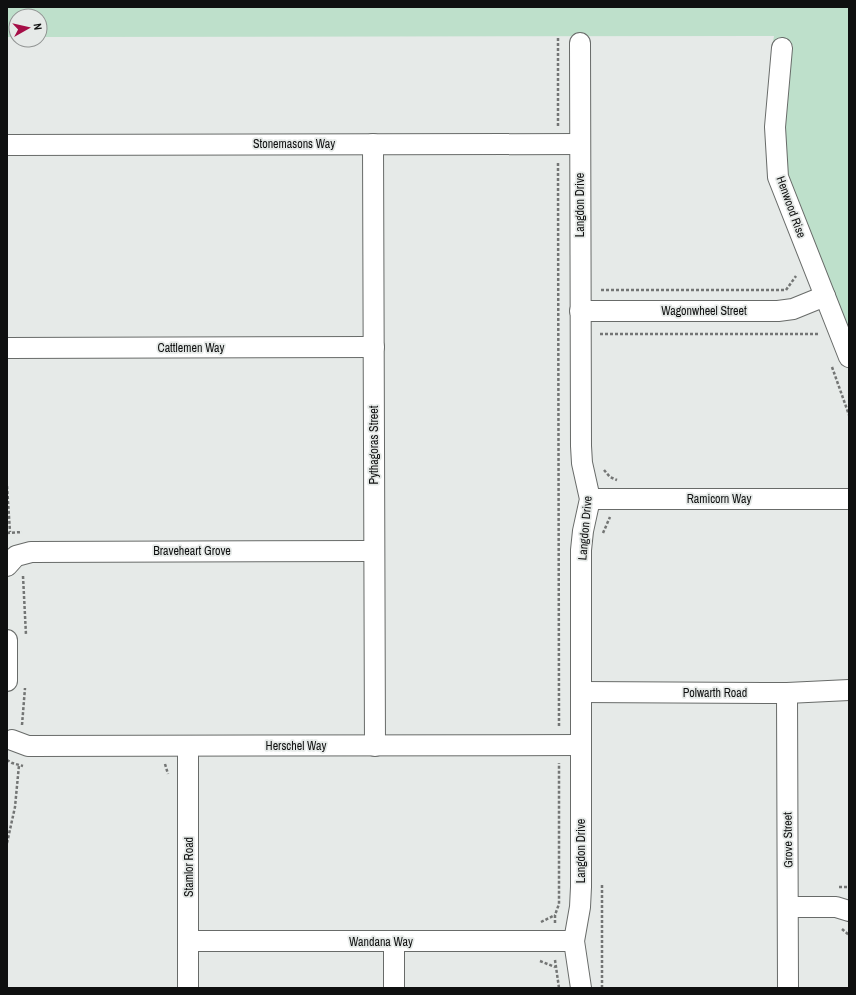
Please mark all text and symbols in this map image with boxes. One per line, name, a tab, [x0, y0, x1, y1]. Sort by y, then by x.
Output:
north arrow	[8, 8, 48, 48]
text: N	[31, 22, 45, 31]
street label: Stonemasons Way	[253, 136, 335, 152]
street label: Langdon Drive	[572, 173, 588, 237]
street label: Henwood Rise	[772, 174, 810, 240]
street label: Wagonwheel Street	[661, 303, 747, 319]
street label: Cattlemen Way	[158, 340, 225, 356]
street label: Pythagoras Street	[366, 405, 382, 484]
street label: Ramicorn Way	[687, 491, 751, 507]
street label: Langdon Drive	[574, 495, 596, 561]
street label: Braveheart Grove	[153, 543, 231, 559]
street label: Polwarth Road	[683, 685, 747, 701]
street label: Herschel Way	[266, 738, 327, 754]
street label: Grove Street	[780, 812, 796, 868]
street label: Langdon Drive	[573, 819, 589, 883]
street label: Stamlor Road	[181, 837, 197, 897]
street label: Wandana Way	[349, 934, 413, 950]

